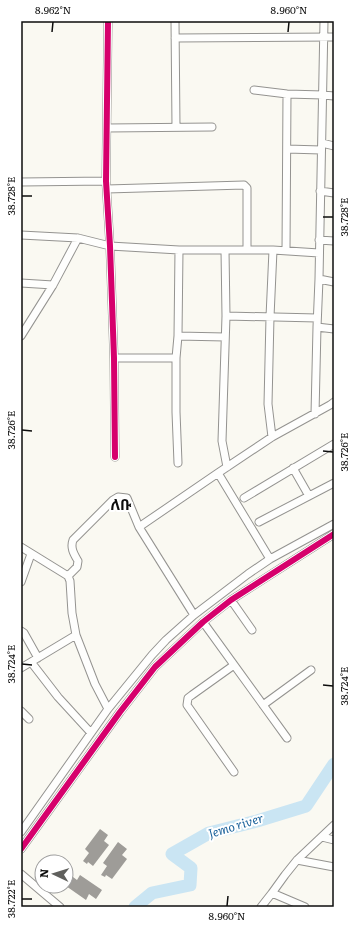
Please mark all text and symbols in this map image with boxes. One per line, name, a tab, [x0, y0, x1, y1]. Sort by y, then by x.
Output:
text: 8.962°N	[35, 2, 71, 17]
text: 8.960°N	[271, 2, 307, 17]
text: 38.728°E	[3, 177, 18, 215]
text: 38.728°E	[336, 198, 351, 236]
text: 38.726°E	[3, 411, 18, 449]
text: 38.726°E	[336, 433, 351, 471]
district label: ለቡ	[111, 492, 132, 515]
text: 38.724°E	[3, 645, 18, 683]
text: 38.724°E	[336, 667, 351, 705]
water label: Jemo river	[206, 808, 266, 842]
north arrow	[34, 854, 74, 894]
text: N	[35, 868, 51, 878]
text: 38.722°E	[3, 880, 18, 918]
text: 8.960°N	[209, 908, 245, 923]

